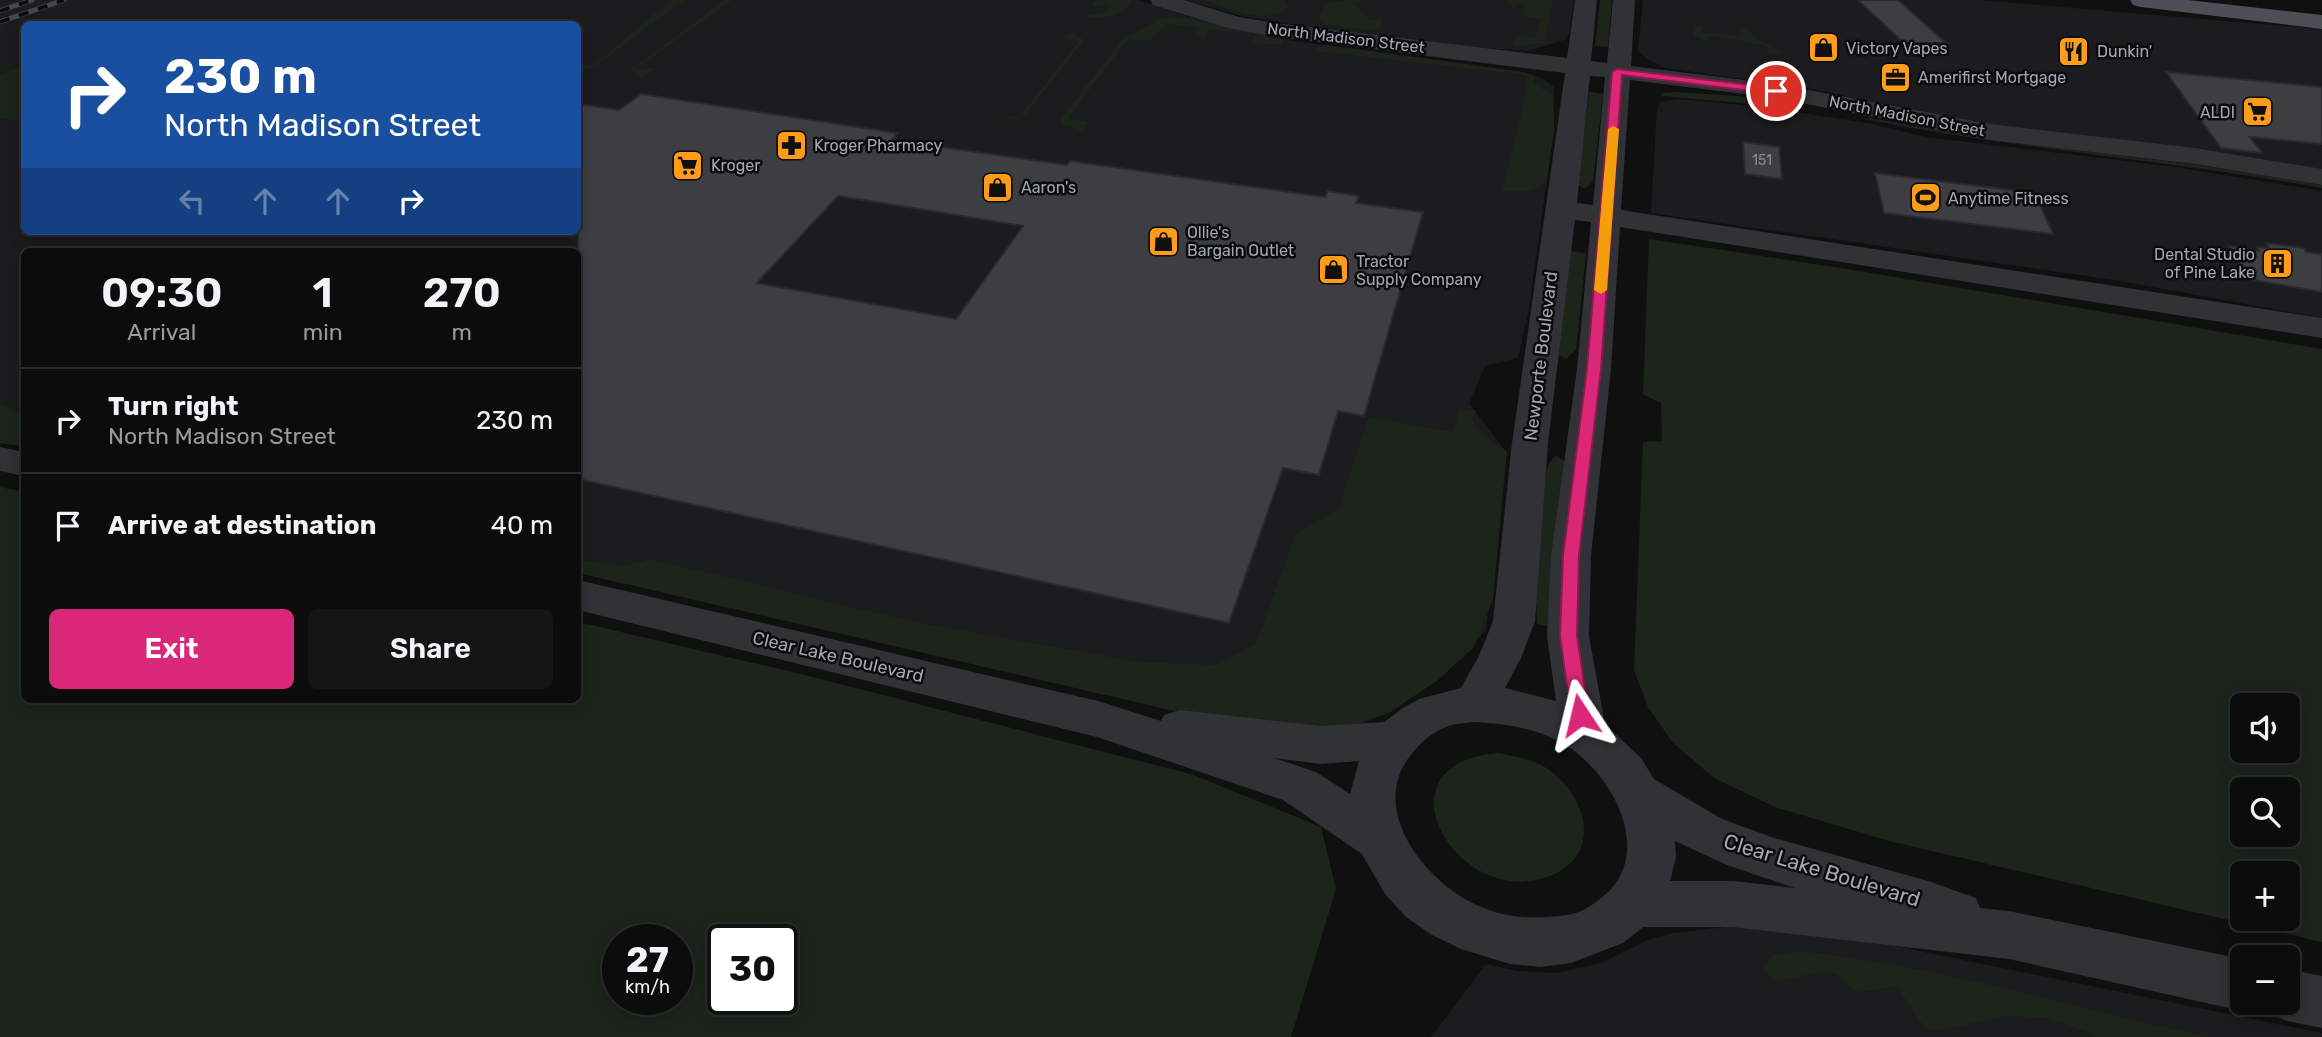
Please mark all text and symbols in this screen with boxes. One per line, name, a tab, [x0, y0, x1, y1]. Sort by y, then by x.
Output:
street label: North Madison Street	[1266, 19, 1426, 57]
shop icon: Victory Vapes	[1806, 31, 1840, 65]
restaurant icon: Dunkin'	[2057, 34, 2091, 68]
place label: Victory Vapes	[1846, 39, 1948, 58]
place label: Dunkin'	[2097, 42, 2152, 61]
text: 230 m	[164, 47, 317, 105]
icon: right	[49, 49, 140, 140]
office icon: Amerifirst Mortgage	[1878, 60, 1912, 94]
pin	[1746, 61, 1806, 121]
place label: Amerifirst Mortgage	[1918, 68, 2066, 87]
icon: arrive	[1757, 72, 1795, 110]
street label: North Madison Street	[1827, 92, 1987, 140]
supermarket icon: ALDI	[2241, 95, 2275, 129]
place label: ALDI	[2200, 103, 2235, 122]
text: North Madison Street	[164, 106, 481, 144]
pharmacy icon: Kroger Pharmacy	[774, 128, 808, 162]
place label: Kroger Pharmacy	[814, 136, 942, 155]
supermarket icon: Kroger	[671, 148, 705, 182]
house number: 151	[1752, 152, 1772, 169]
place label: Kroger	[711, 156, 760, 175]
shop icon: Aaron's	[981, 170, 1015, 204]
place label: Aaron's	[1021, 178, 1076, 197]
sports icon: Anytime Fitness	[1908, 181, 1942, 215]
icon: left	[173, 182, 211, 220]
icon: ahead	[246, 182, 284, 220]
icon: ahead	[319, 182, 357, 220]
icon: right	[392, 182, 430, 220]
place label: Anytime Fitness	[1948, 189, 2069, 208]
place label: Ollie's Bargain Outlet	[1187, 223, 1294, 260]
shop icon: Ollie's Bargain Outlet	[1147, 224, 1181, 258]
place label: Dental Studio of Pine Lake	[2154, 245, 2255, 282]
building icon: Dental Studio of Pine Lake	[2261, 246, 2295, 280]
place label: Tractor Supply Company	[1356, 252, 1482, 289]
shop icon: Tractor Supply Company	[1316, 253, 1350, 287]
text: 09:30	[101, 268, 223, 318]
text: 1	[313, 268, 333, 318]
text: 270	[423, 268, 501, 318]
street label: Newporte Boulevard	[1520, 270, 1562, 442]
text: Arrival	[127, 318, 196, 346]
text: min	[303, 318, 343, 346]
text: m	[452, 318, 472, 346]
text: Turn right	[108, 391, 238, 422]
icon: right	[49, 402, 87, 440]
text: 230 m	[476, 405, 553, 436]
text: North Madison Street	[108, 422, 336, 450]
icon: arrive	[49, 507, 87, 545]
text: Arrive at destination	[108, 510, 376, 541]
text: 40 m	[491, 510, 553, 541]
button: Exit	[49, 609, 294, 689]
button: Share	[308, 609, 553, 689]
street label: Clear Lake Boulevard	[750, 627, 926, 687]
position arrow	[1543, 678, 1617, 752]
map controls	[2230, 693, 2300, 1015]
button: sound	[2230, 693, 2300, 763]
button: search	[2230, 777, 2300, 847]
street label: Clear Lake Boulevard	[1721, 828, 1923, 912]
button: +	[2230, 861, 2300, 931]
speed limit sign: 30	[707, 924, 798, 1015]
text: 27	[626, 939, 669, 981]
button: −	[2230, 945, 2300, 1015]
text: km/h	[625, 976, 670, 998]

